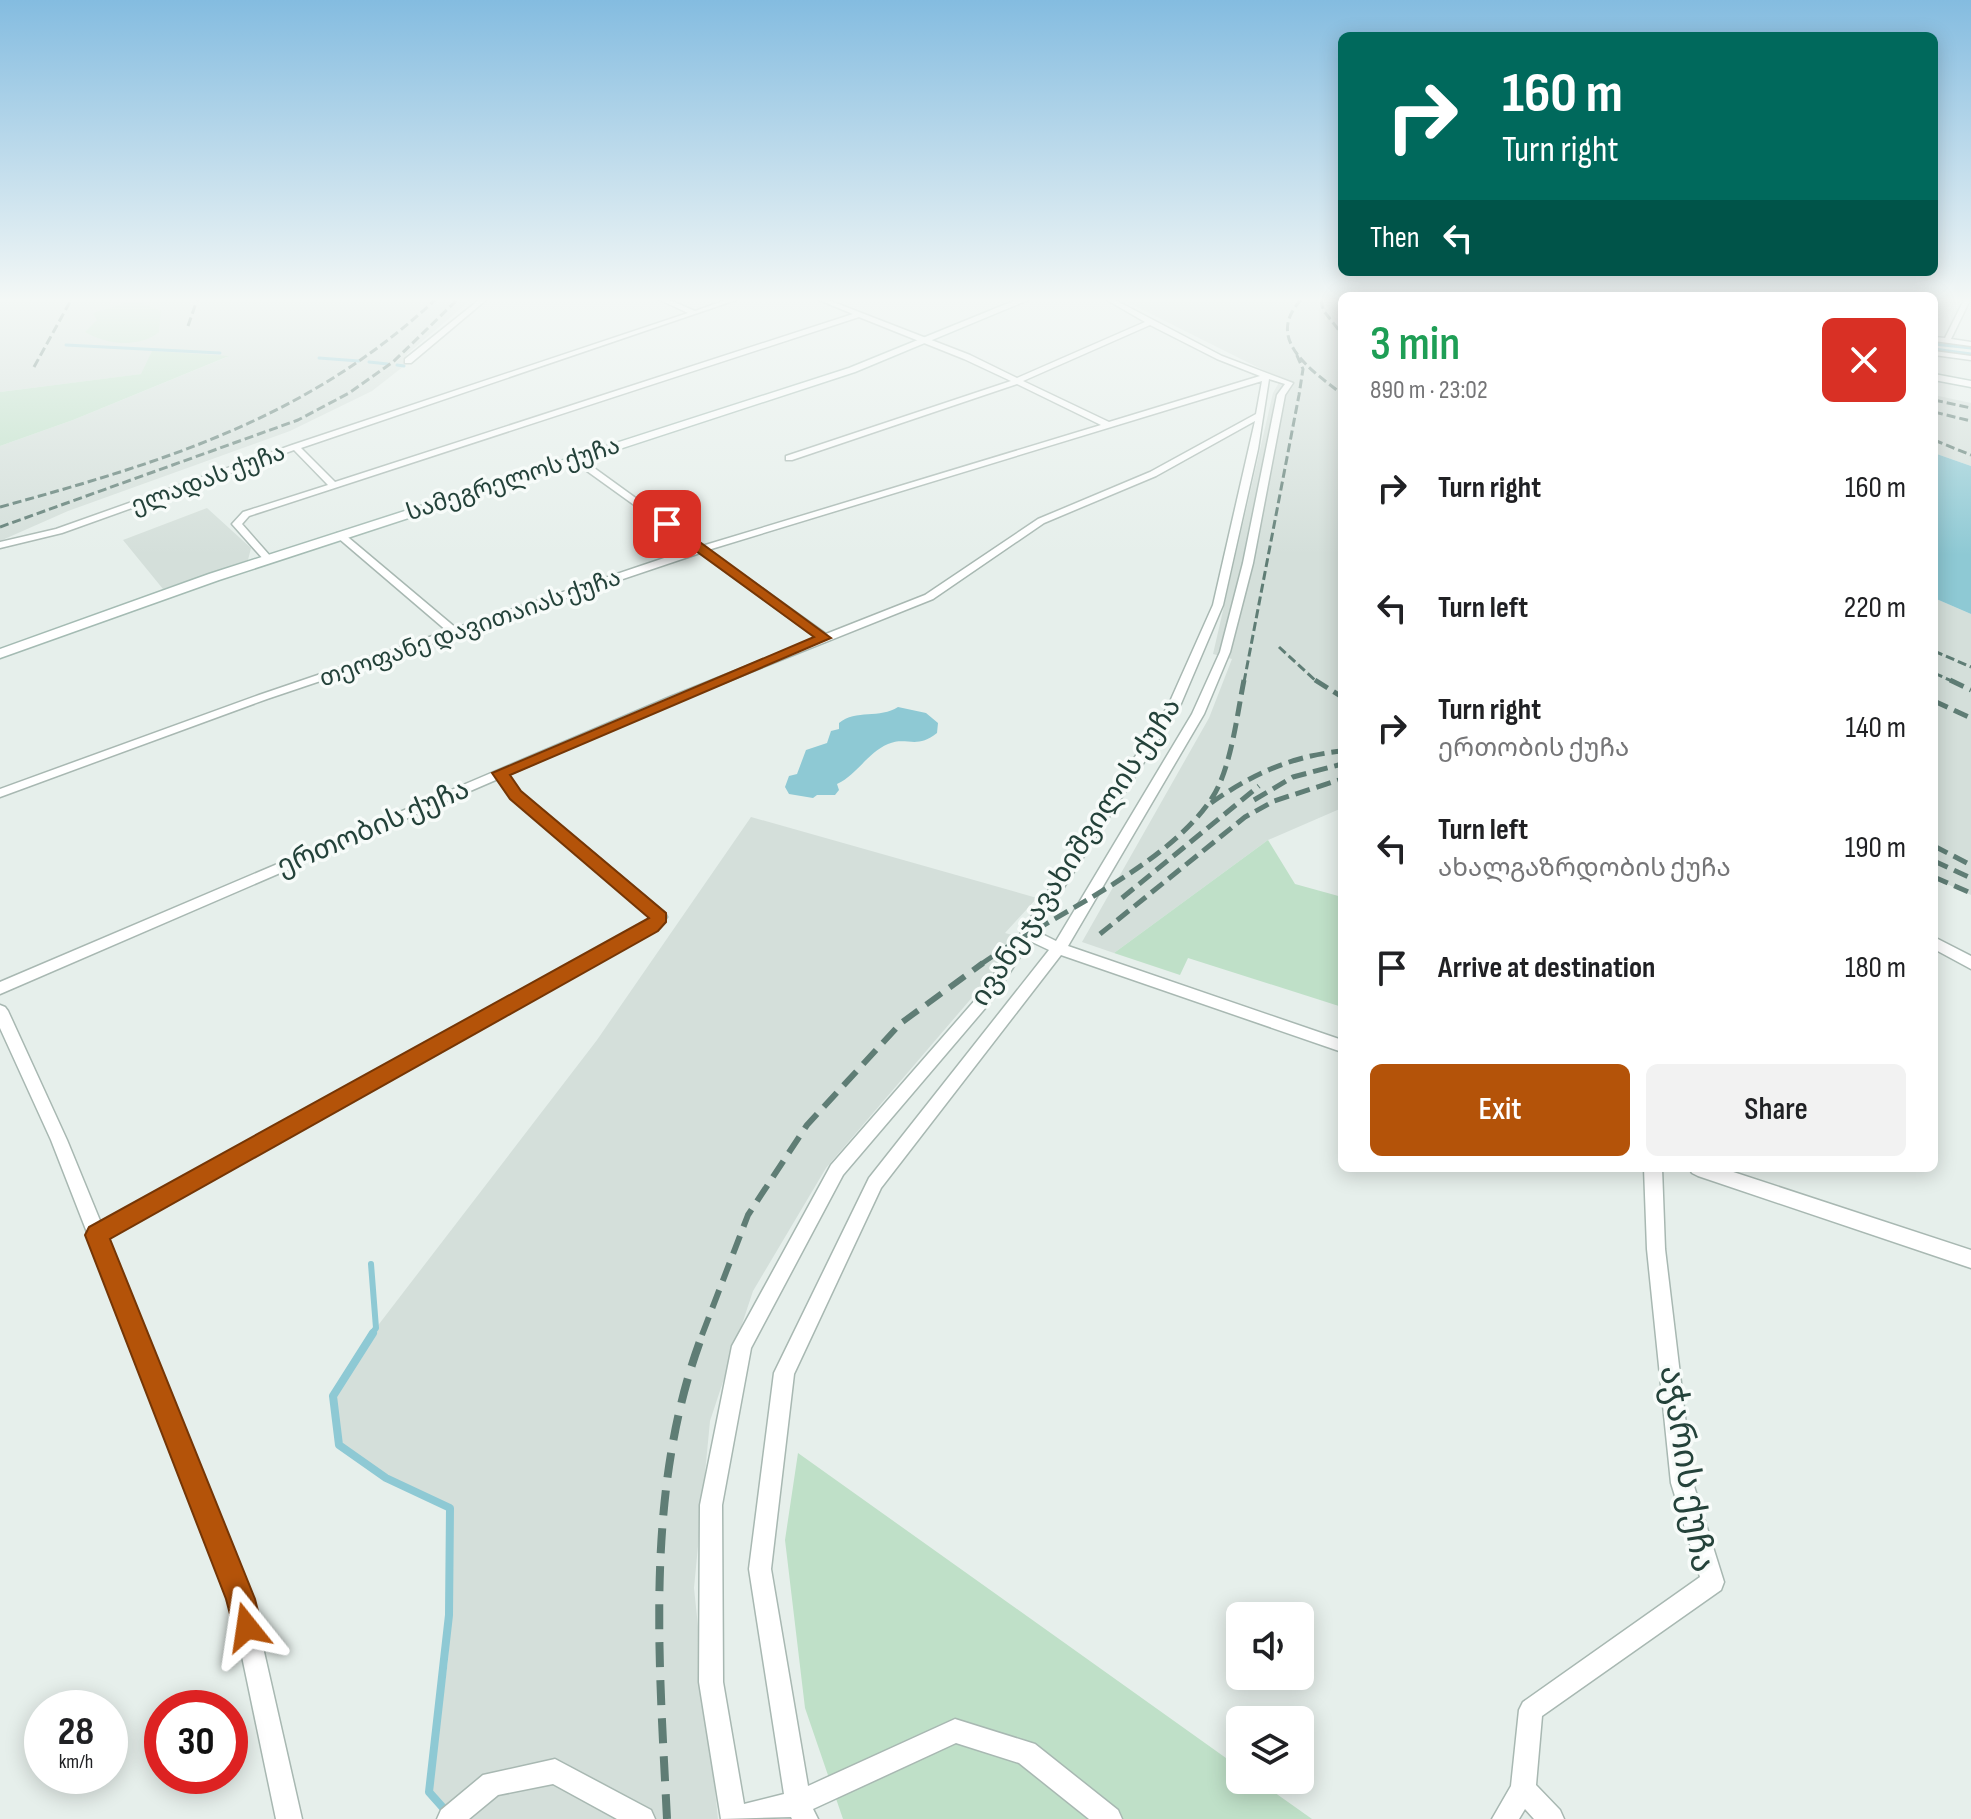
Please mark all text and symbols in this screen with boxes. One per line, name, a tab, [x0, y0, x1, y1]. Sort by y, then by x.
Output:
text: 160 m	[1502, 61, 1623, 128]
icon: right	[1370, 64, 1474, 168]
text: Turn right	[1502, 129, 1619, 172]
icon: left	[1436, 216, 1480, 260]
text: Then	[1370, 220, 1420, 256]
text: 3 min	[1370, 316, 1460, 373]
button: close	[1822, 318, 1906, 402]
text: 890 m · 23:02	[1370, 375, 1488, 406]
street label: სამეგრელოს ქუჩა	[403, 431, 623, 527]
street label: ელადას ქუჩა	[127, 438, 289, 520]
icon: right	[1370, 466, 1414, 510]
text: Turn right	[1438, 470, 1541, 506]
text: 160 m	[1845, 470, 1906, 506]
pin	[633, 490, 701, 558]
icon: arrive	[645, 502, 689, 546]
street label: თეოფანე დავითაიას ქუჩა	[315, 563, 625, 693]
icon: left	[1370, 586, 1414, 630]
text: Turn left	[1438, 590, 1528, 626]
text: 220 m	[1844, 590, 1906, 626]
street label: ივანე ჯავახიშვილის ქუჩა	[964, 692, 1188, 1012]
text: Turn right	[1438, 692, 1541, 728]
icon: right	[1370, 706, 1414, 750]
text: 140 m	[1846, 710, 1906, 746]
text: ერთობის ქუჩა	[1438, 733, 1629, 764]
street label: ერთობის ქუჩა	[272, 773, 474, 883]
text: Turn left	[1438, 812, 1528, 848]
icon: left	[1370, 826, 1414, 870]
text: 190 m	[1845, 830, 1906, 866]
text: ახალგაზრდობის ქუჩა	[1438, 853, 1731, 884]
icon: arrive	[1370, 946, 1414, 990]
text: Arrive at destination	[1438, 950, 1655, 986]
text: 180 m	[1845, 950, 1906, 986]
button: Exit	[1370, 1064, 1630, 1156]
button: Share	[1646, 1064, 1906, 1156]
street label: აჭარის ქუჩა	[1650, 1363, 1724, 1575]
position arrow	[205, 1585, 289, 1669]
map controls	[1226, 1602, 1314, 1794]
button: sound	[1226, 1602, 1314, 1690]
speed limit sign: 30	[144, 1690, 248, 1794]
button: layers	[1226, 1706, 1314, 1794]
text: 28	[58, 1708, 94, 1756]
text: km/h	[59, 1750, 93, 1774]

